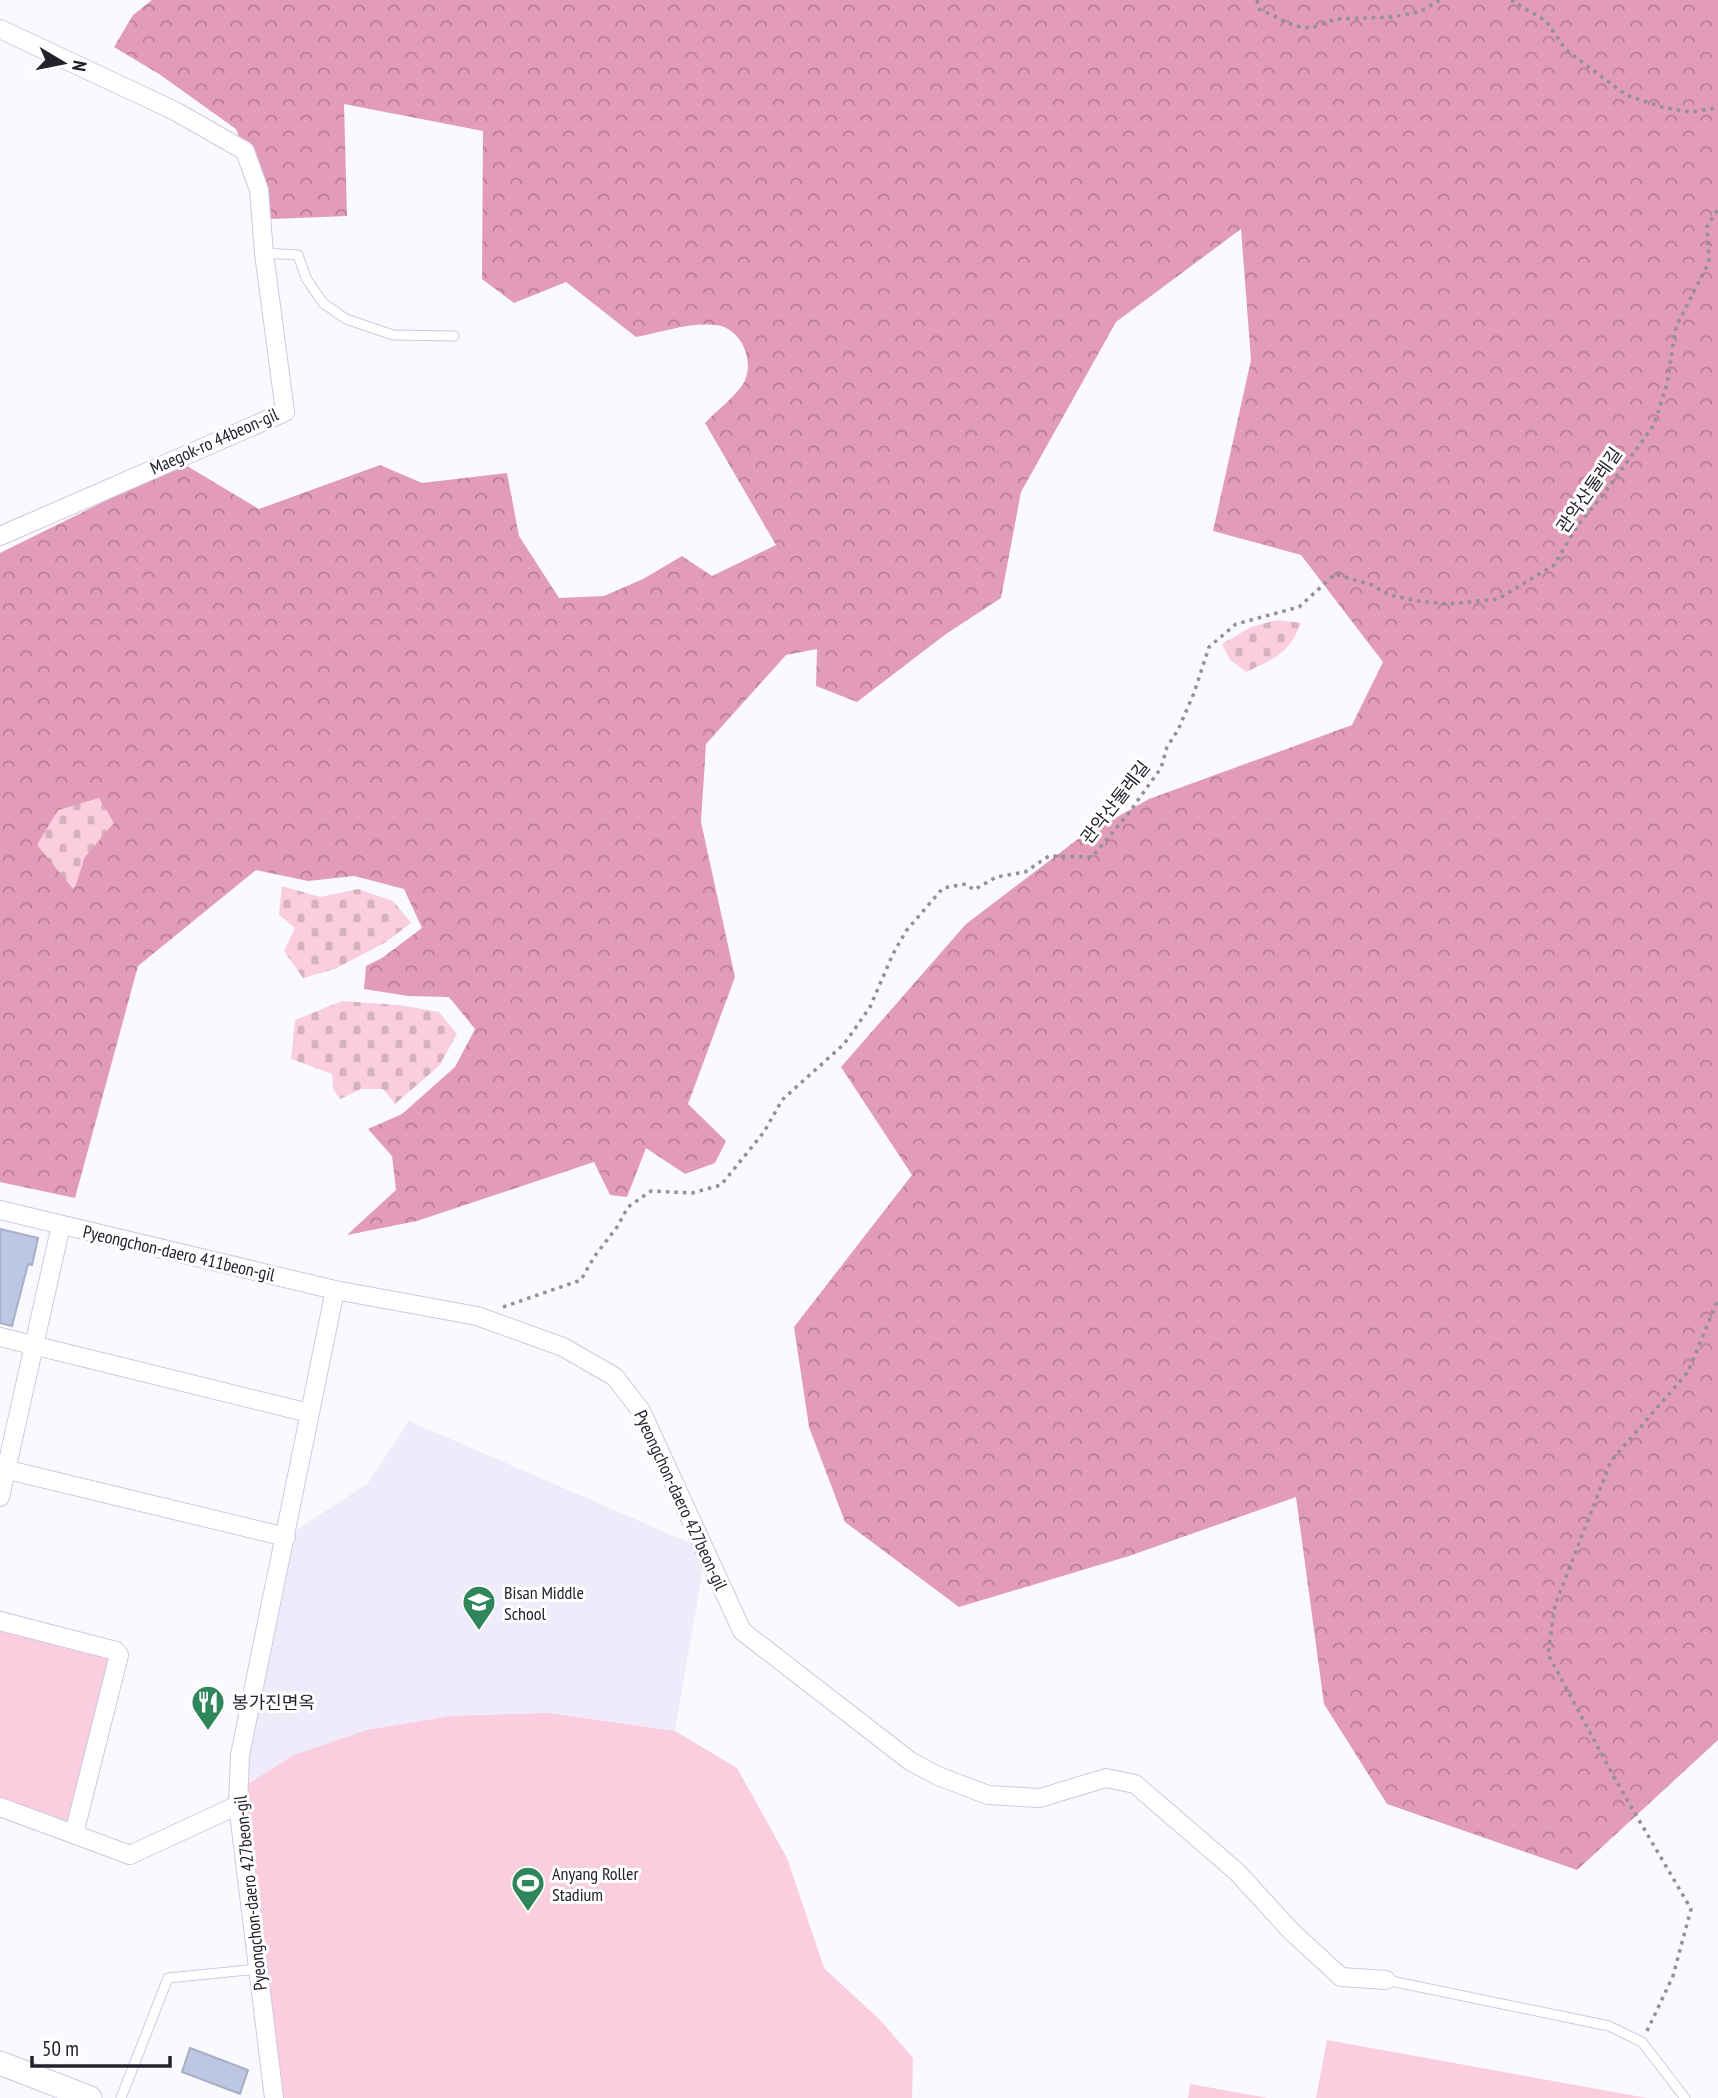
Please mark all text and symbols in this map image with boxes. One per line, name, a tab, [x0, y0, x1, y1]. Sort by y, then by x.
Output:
north arrow	[28, 28, 98, 98]
text: N	[67, 59, 92, 73]
street label: Maegok-ro 44beon-gil	[146, 402, 282, 480]
street label: 관악산둘레길	[1551, 443, 1627, 537]
street label: 관악산둘레길	[1075, 756, 1155, 848]
street label: Pyeongchon-daero 411beon-gil	[81, 1220, 278, 1286]
street label: Pyeongchon-daero 427beon-gil	[629, 1406, 733, 1594]
place label: Bisan Middle School	[504, 1581, 584, 1625]
school or university icon: Bisan Middle School	[460, 1583, 498, 1632]
restaurant icon: 봉가진면옥	[189, 1683, 227, 1732]
place label: 봉가진면옥	[232, 1691, 315, 1714]
street label: Pyeongchon-daero 427beon-gil	[228, 1794, 272, 1992]
place label: Anyang Roller Stadium	[552, 1862, 638, 1906]
sports icon: Anyang Roller Stadium	[509, 1864, 547, 1913]
scale bar	[32, 2024, 170, 2068]
text: 50 m	[42, 2035, 79, 2062]

